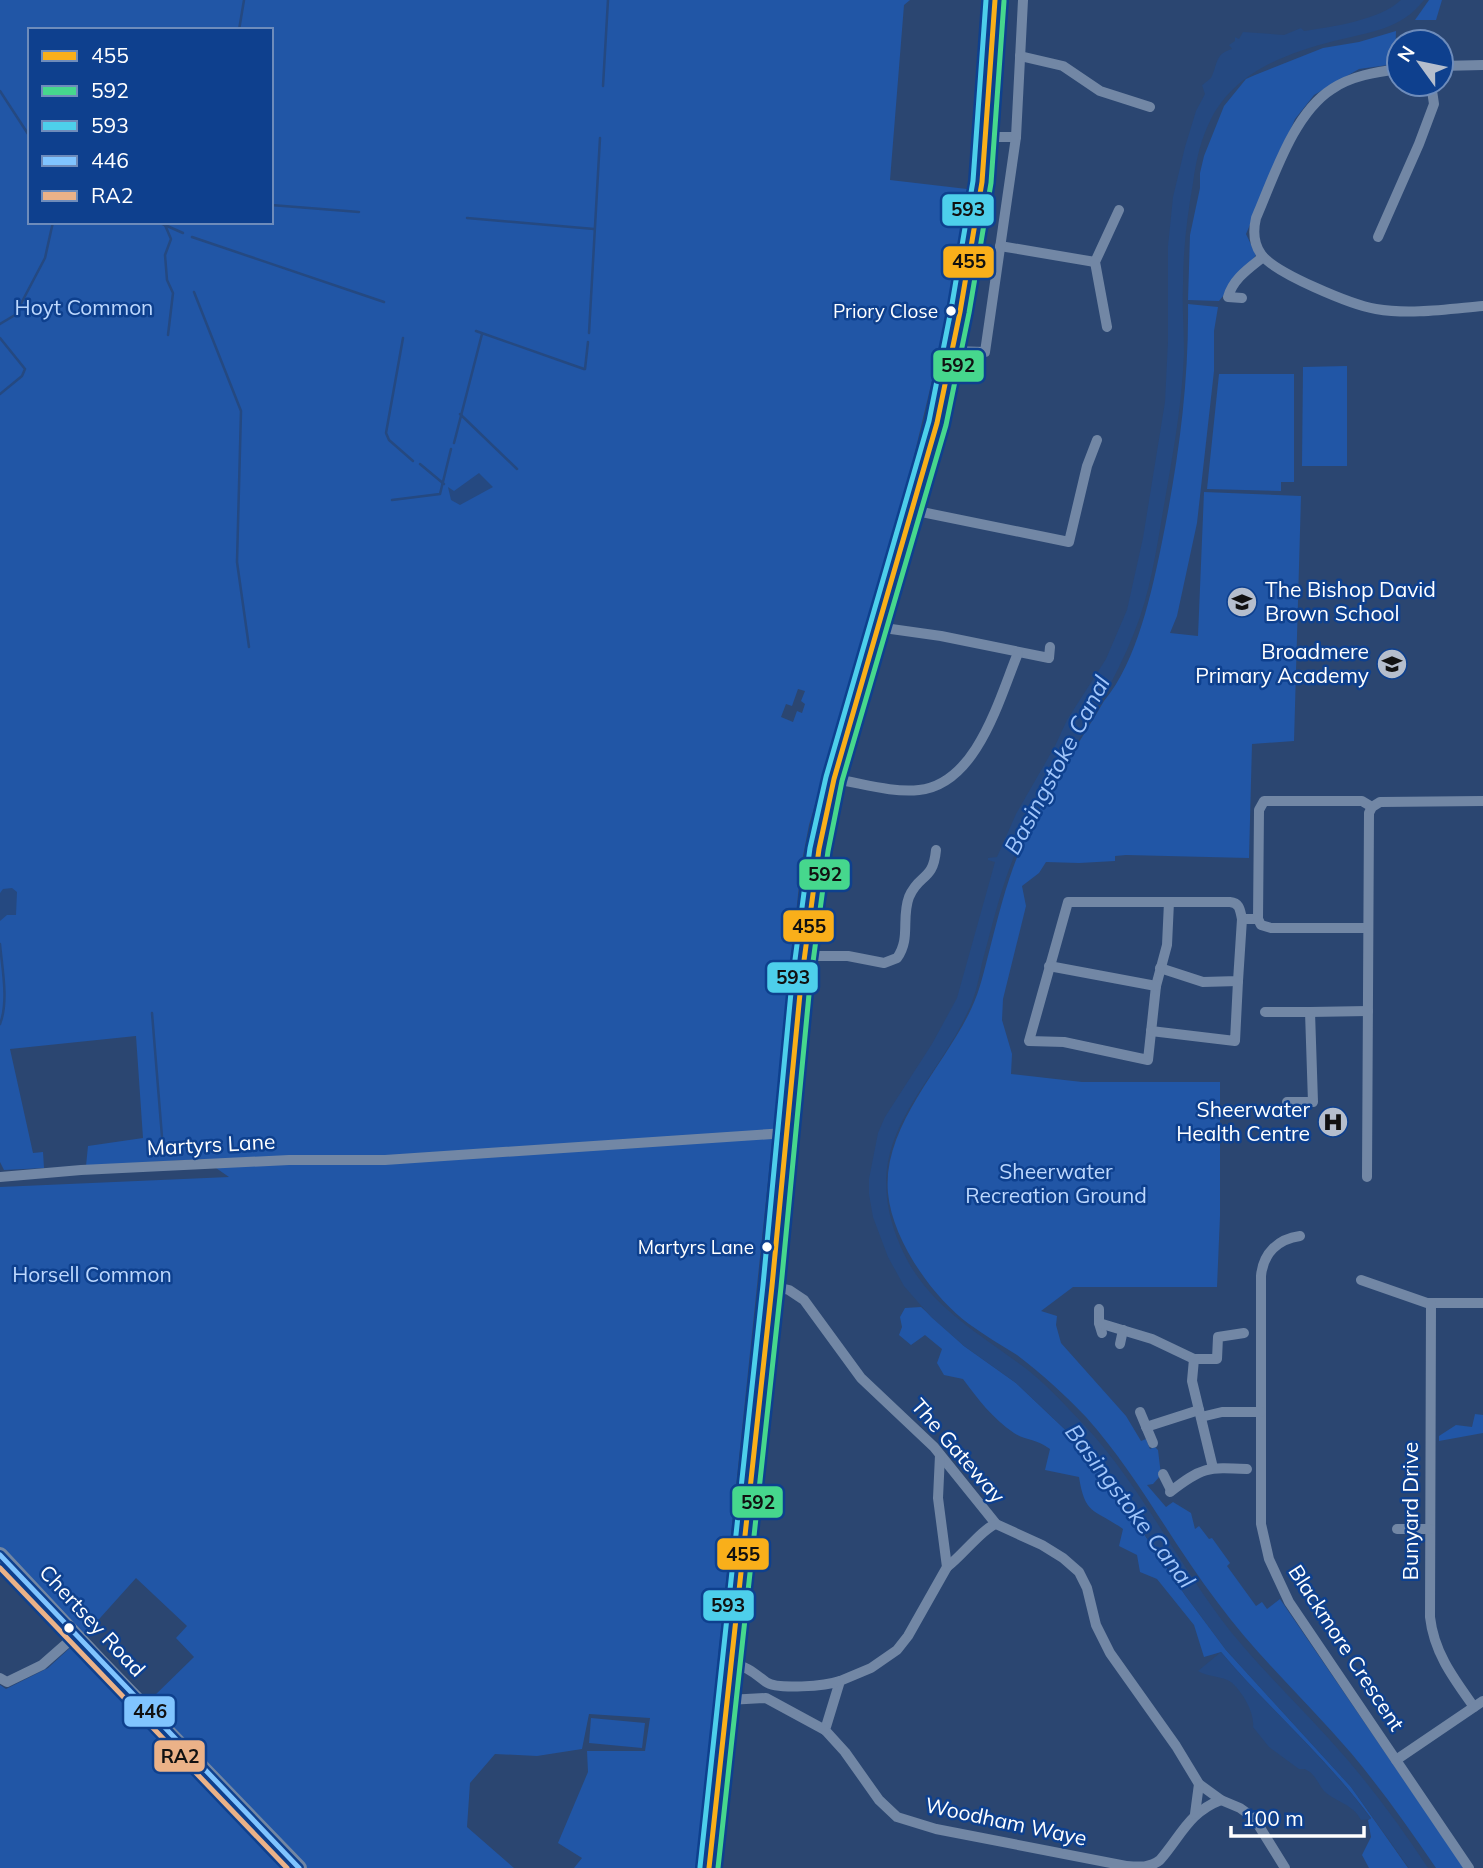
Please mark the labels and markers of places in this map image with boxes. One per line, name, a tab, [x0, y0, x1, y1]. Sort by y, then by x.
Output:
place label: Priory Close	[833, 299, 938, 323]
marker: Priory Close	[944, 304, 958, 318]
place label: The Bishop David Brown School	[1265, 576, 1436, 626]
school or university icon: The Bishop David Brown School	[1225, 585, 1259, 619]
place label: Broadmere Primary Academy	[1195, 638, 1369, 688]
school or university icon: Broadmere Primary Academy	[1375, 647, 1409, 681]
place label: Sheerwater Health Centre	[1176, 1096, 1310, 1146]
hospital icon: Sheerwater Health Centre	[1316, 1105, 1350, 1139]
place label: Martyrs Lane	[638, 1235, 754, 1259]
marker: Martyrs Lane	[760, 1240, 774, 1254]
unlabelled marker	[62, 1621, 76, 1635]

